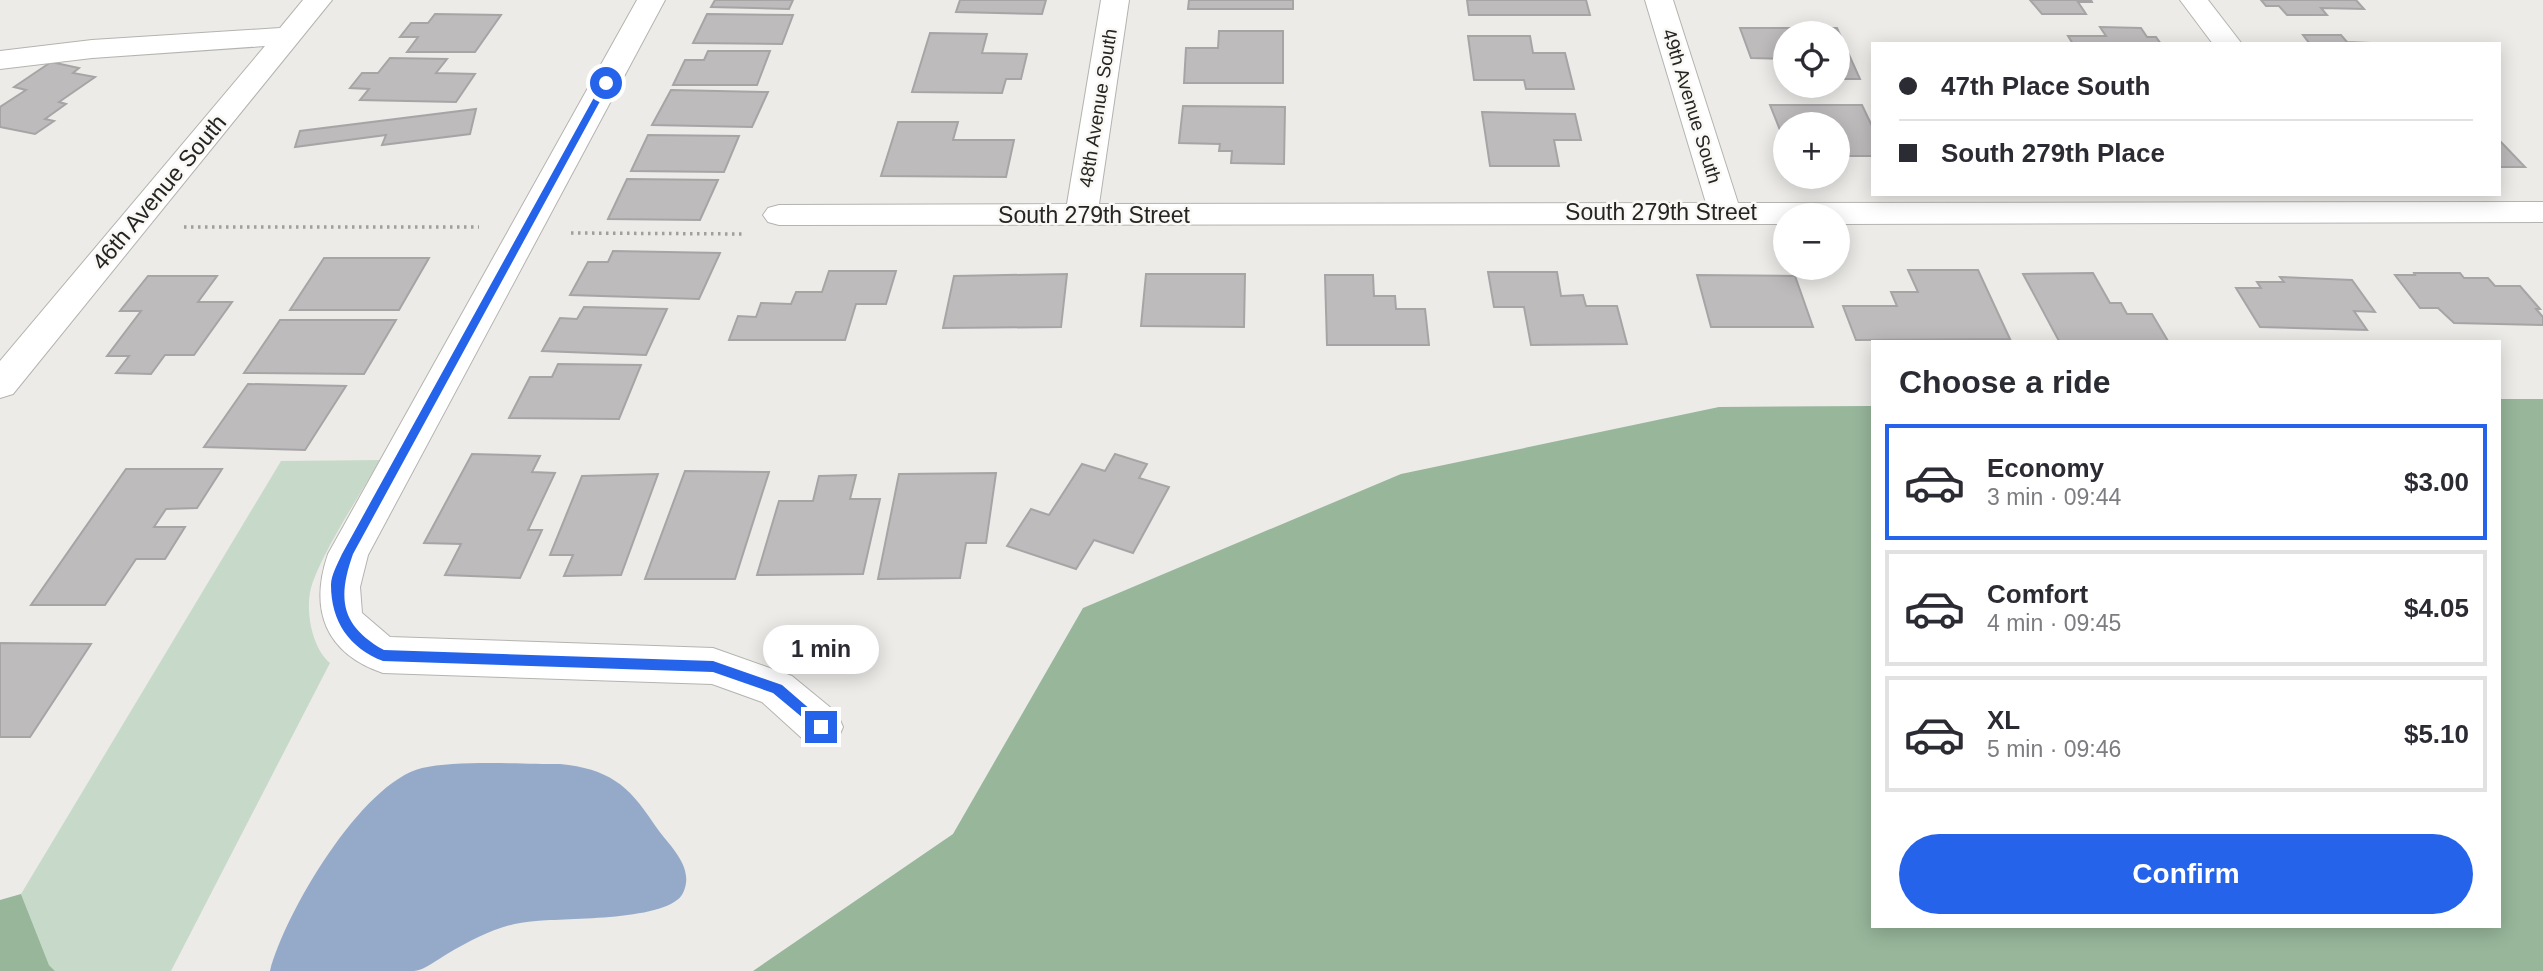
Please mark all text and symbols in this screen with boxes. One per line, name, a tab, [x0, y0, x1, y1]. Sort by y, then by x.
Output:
map controls	[1773, 21, 1850, 280]
button: locate	[1773, 21, 1850, 98]
street label: 49th Avenue South	[1659, 26, 1725, 186]
street label: 48th Avenue South	[1075, 27, 1121, 189]
route start	[590, 67, 622, 99]
text: 47th Place South	[1941, 71, 2151, 101]
street label: 46th Avenue South	[87, 109, 231, 275]
button: +	[1773, 112, 1850, 189]
text: South 279th Place	[1941, 138, 2165, 168]
street label: South 279th Street	[1565, 199, 1758, 225]
street label: South 279th Street	[998, 202, 1191, 228]
button: −	[1773, 203, 1850, 280]
text: Choose a ride	[1899, 364, 2111, 400]
icon: car	[1903, 451, 1966, 514]
text: Economy	[1987, 453, 2104, 483]
text: $3.00	[2404, 467, 2469, 497]
text: 3 min · 09:44	[1987, 484, 2121, 510]
icon: car	[1903, 577, 1966, 640]
text: Comfort	[1987, 579, 2088, 609]
text: $4.05	[2404, 593, 2469, 623]
text: 4 min · 09:45	[1987, 610, 2121, 636]
callout: 1 min	[763, 626, 879, 674]
text: 1 min	[791, 636, 851, 662]
icon: car	[1903, 703, 1966, 766]
text: XL	[1987, 705, 2020, 735]
route end	[805, 711, 837, 743]
text: $5.10	[2404, 719, 2469, 749]
text: 5 min · 09:46	[1987, 736, 2121, 762]
button: Confirm	[1899, 834, 2473, 914]

